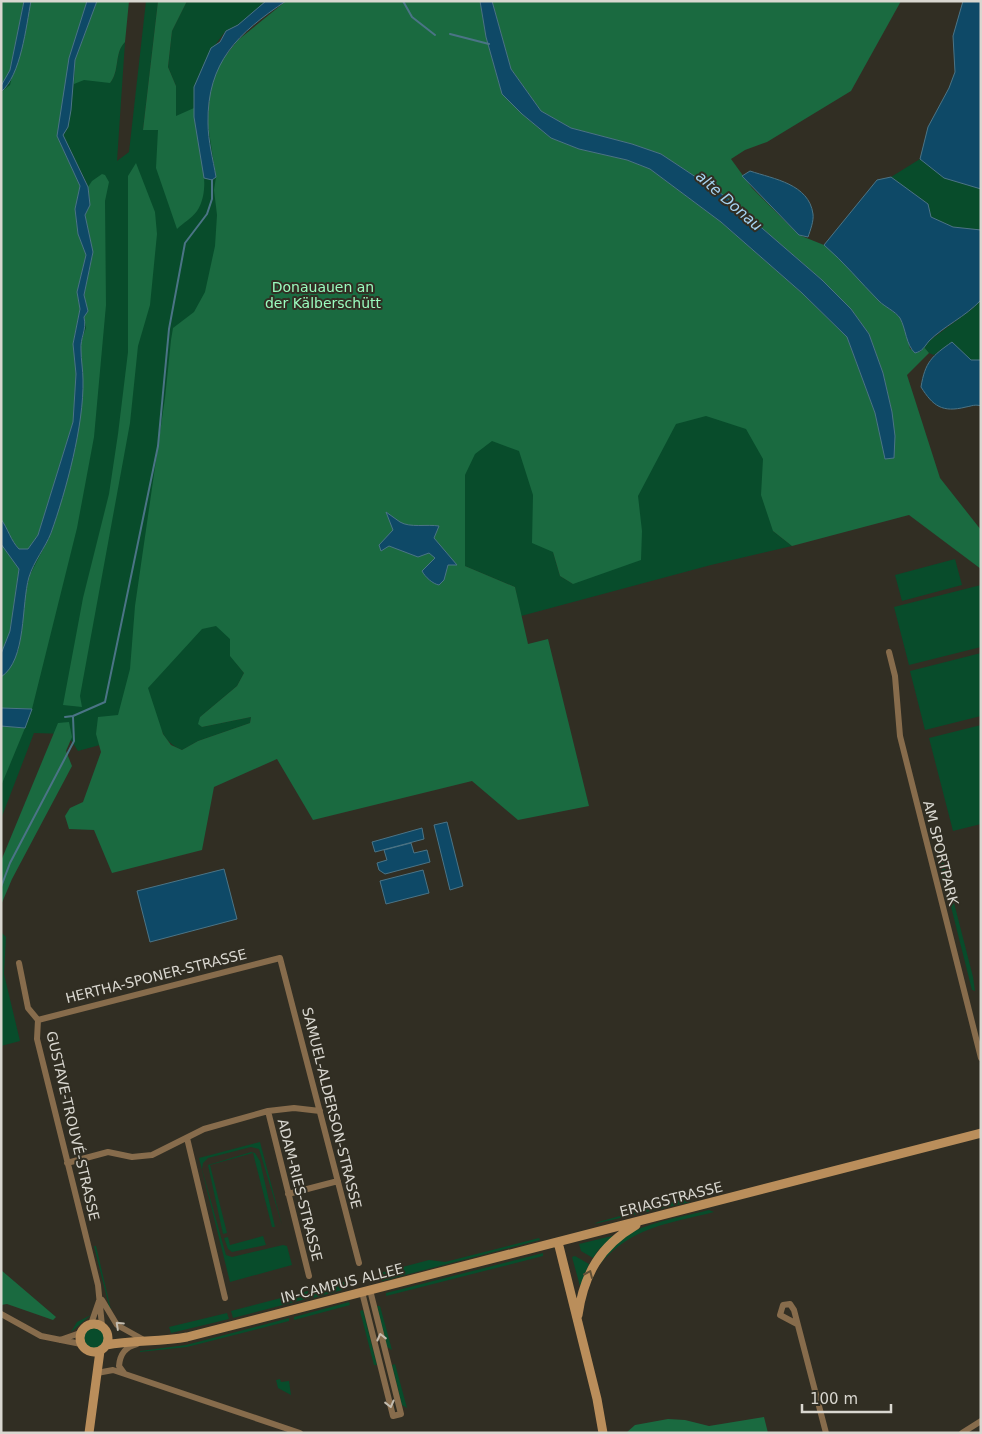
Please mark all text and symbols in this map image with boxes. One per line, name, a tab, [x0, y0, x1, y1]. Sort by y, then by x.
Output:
water label: alte Donau	[692, 167, 766, 235]
park label: Donauauen an der Kälberschütt	[265, 279, 382, 311]
street label: AM SPORTPARK	[920, 799, 962, 908]
street label: HERTHA-SPONER-STRASSE	[64, 946, 248, 1006]
street label: SAMUEL-ALDERSON-STRASSE	[299, 1006, 365, 1210]
street label: GUSTAVE-TROUVÉ-STRASSE	[43, 1030, 103, 1222]
street label: ADAM-RIES-STRASSE	[275, 1117, 325, 1263]
street label: ERIAGSTRASSE	[618, 1178, 724, 1220]
street label: IN-CAMPUS ALLEE	[279, 1260, 405, 1306]
one-way arrow	[582, 1270, 593, 1279]
one-way arrow	[115, 1322, 124, 1331]
one-way arrow	[376, 1332, 387, 1341]
scale bar	[802, 1382, 891, 1414]
text: 100 m	[810, 1390, 858, 1408]
one-way arrow	[384, 1400, 395, 1409]

